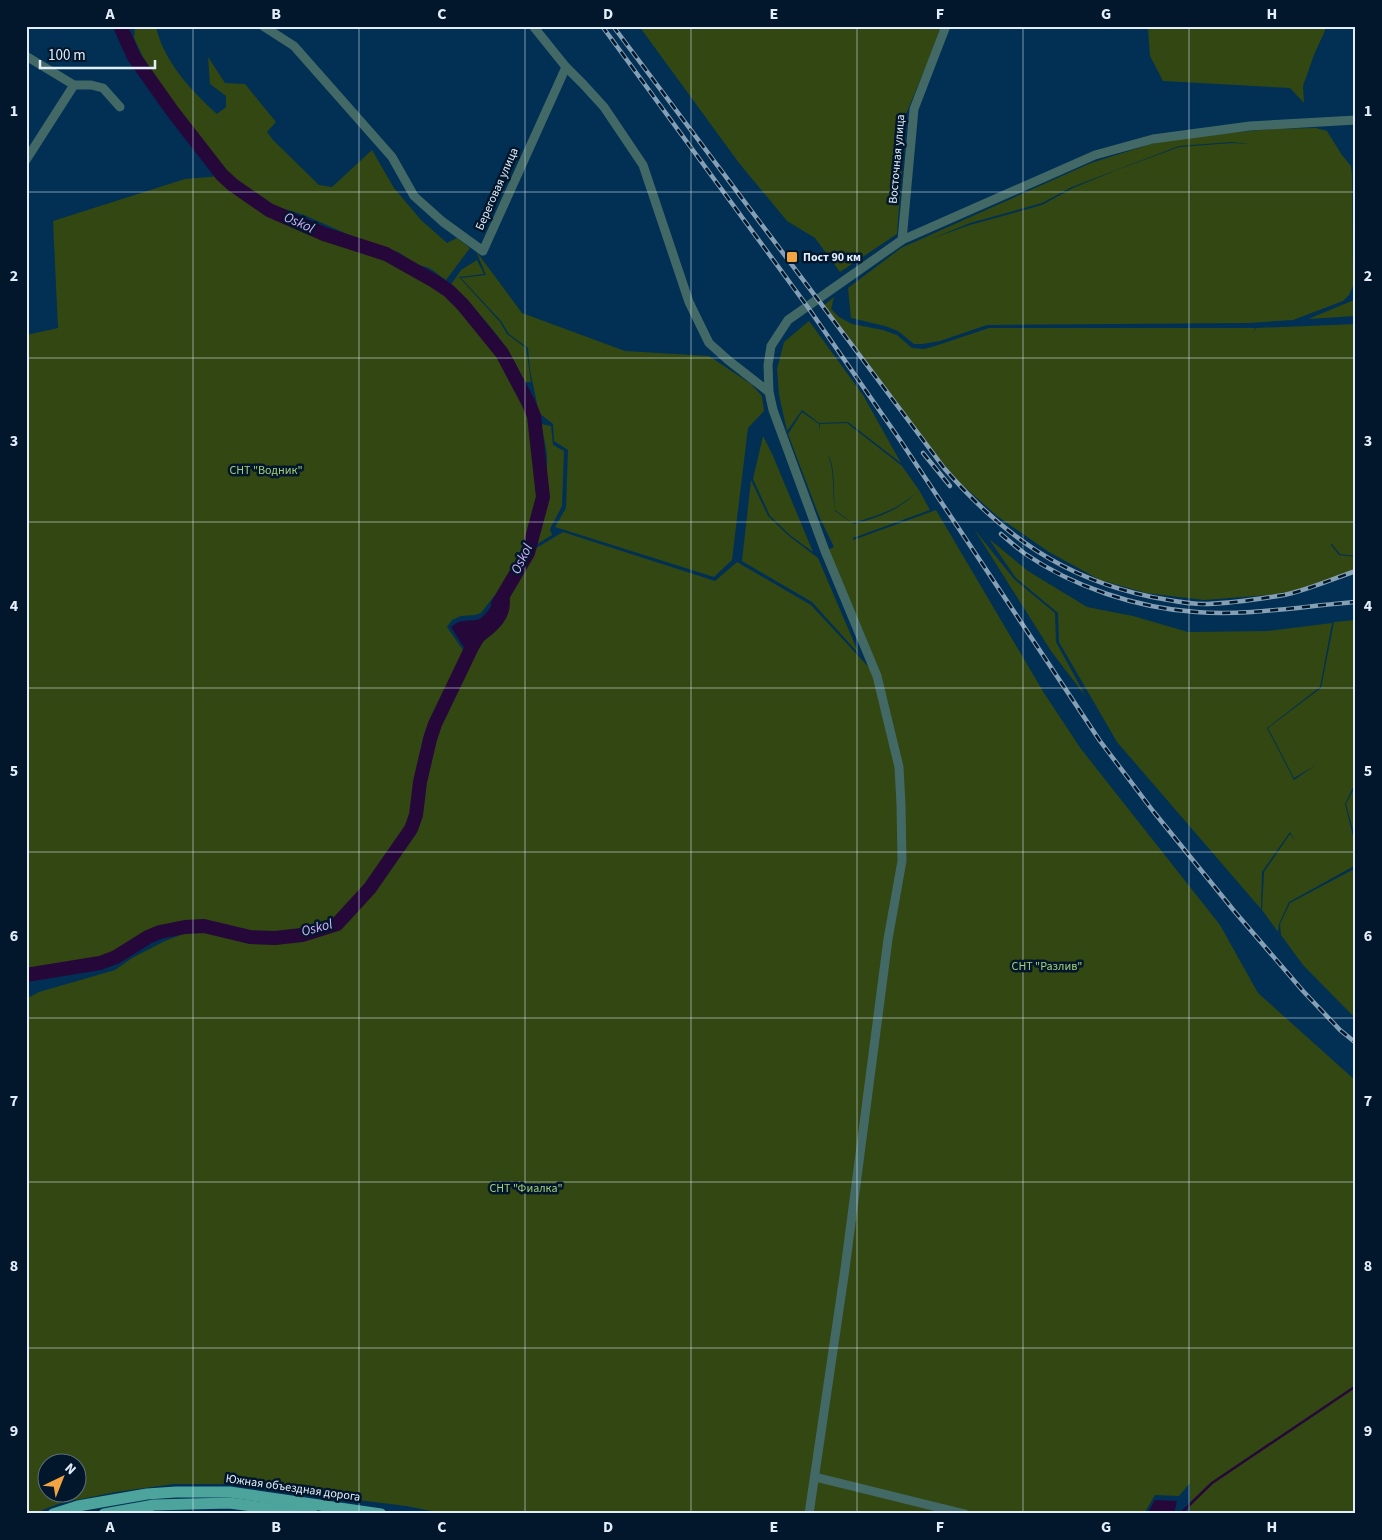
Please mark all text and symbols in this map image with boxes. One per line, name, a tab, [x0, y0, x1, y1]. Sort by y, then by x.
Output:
text: A	[104, 3, 115, 25]
text: B	[271, 3, 281, 25]
text: C	[437, 3, 447, 25]
text: D	[603, 3, 613, 25]
text: E	[770, 3, 778, 25]
text: F	[936, 3, 944, 25]
text: G	[1101, 3, 1111, 25]
text: H	[1267, 3, 1277, 25]
scale bar	[40, 38, 155, 70]
text: 100 m	[48, 45, 86, 66]
text: 1	[10, 100, 18, 122]
text: 1	[1364, 100, 1372, 122]
street label: Восточная улица	[885, 114, 909, 204]
street label: Береговая улица	[471, 145, 523, 233]
water label: Oskol	[281, 207, 318, 239]
place label: Пост 90 км	[803, 249, 861, 266]
marker: Пост 90 км	[785, 250, 799, 264]
text: 2	[10, 265, 18, 287]
text: 2	[1364, 265, 1372, 287]
text: 3	[10, 430, 18, 452]
text: 3	[1364, 430, 1372, 452]
park label: СНТ "Водник"	[229, 462, 303, 479]
water label: Oskol	[506, 540, 538, 578]
text: 4	[10, 595, 19, 617]
text: 4	[1364, 595, 1373, 617]
text: 5	[10, 760, 18, 782]
text: 5	[1364, 760, 1372, 782]
water label: Oskol	[299, 914, 335, 942]
text: 6	[10, 925, 18, 947]
text: 6	[1364, 925, 1372, 947]
park label: СНТ "Разлив"	[1012, 958, 1082, 975]
text: 7	[10, 1090, 18, 1112]
text: 7	[1364, 1090, 1372, 1112]
park label: СНТ "Фиалка"	[489, 1180, 563, 1197]
text: 8	[10, 1255, 18, 1277]
text: 8	[1364, 1255, 1372, 1277]
text: 9	[10, 1420, 18, 1442]
text: 9	[1364, 1420, 1372, 1442]
north arrow	[38, 1452, 88, 1502]
text: N	[60, 1459, 80, 1480]
street label: Южная объездная дорога	[224, 1470, 362, 1506]
text: A	[104, 1516, 115, 1538]
text: B	[271, 1516, 281, 1538]
text: C	[437, 1516, 447, 1538]
text: D	[603, 1516, 613, 1538]
text: E	[770, 1516, 778, 1538]
text: F	[936, 1516, 944, 1538]
text: G	[1101, 1516, 1111, 1538]
text: H	[1267, 1516, 1277, 1538]

